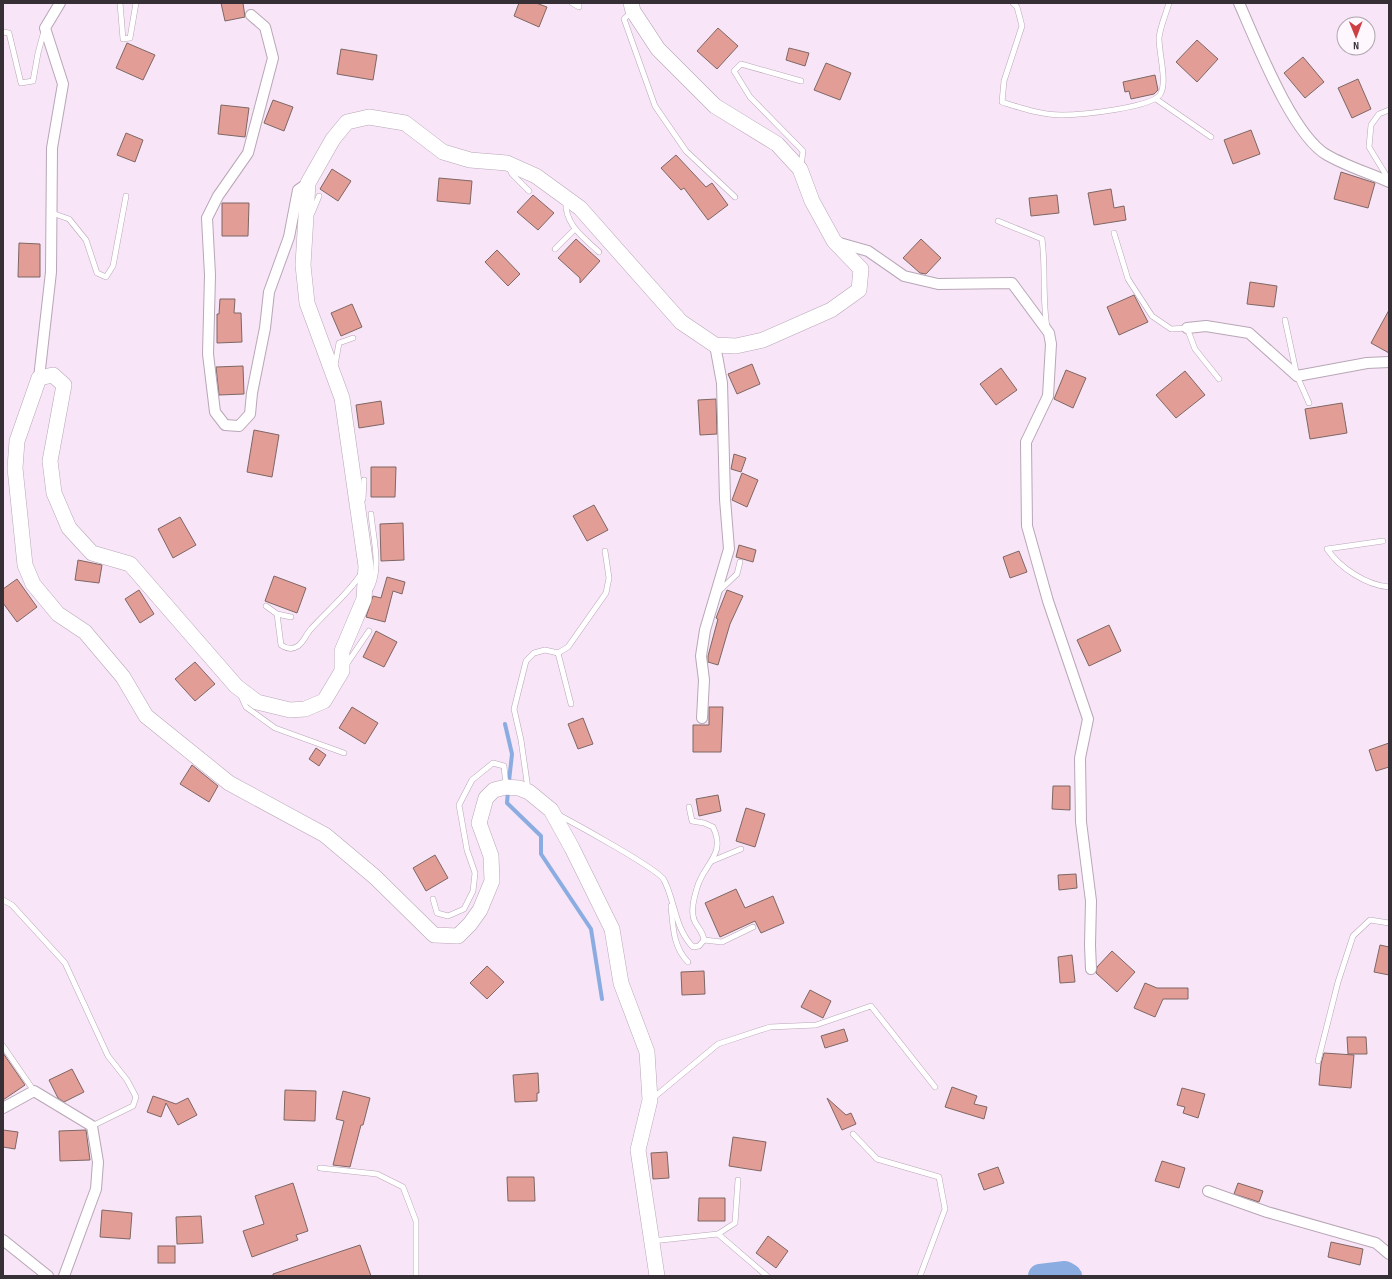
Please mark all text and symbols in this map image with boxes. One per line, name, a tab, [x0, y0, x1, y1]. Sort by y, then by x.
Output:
north arrow	[1336, 16, 1376, 56]
text: N	[1353, 39, 1359, 52]

